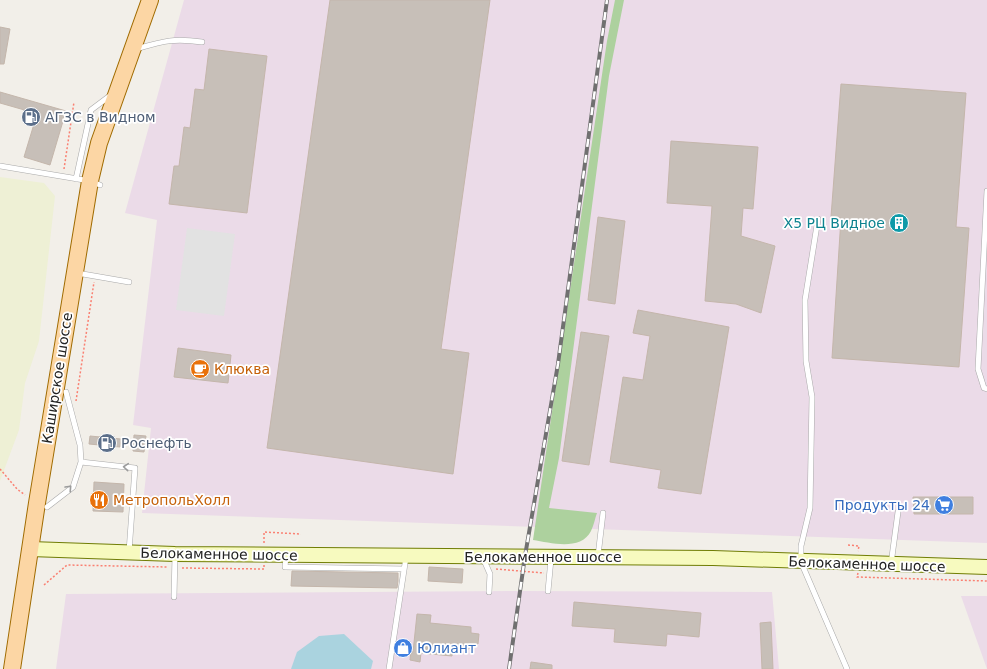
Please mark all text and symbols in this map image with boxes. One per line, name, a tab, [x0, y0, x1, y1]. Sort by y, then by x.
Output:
fuel station icon: АГЗС в Видном	[20, 106, 42, 128]
place label: АГЗС в Видном	[45, 109, 156, 125]
building icon: X5 РЦ Видное	[888, 212, 910, 234]
place label: X5 РЦ Видное	[784, 215, 885, 231]
street label: Каширское шоссе	[39, 311, 75, 445]
cafe icon: Клюква	[189, 358, 211, 380]
place label: Клюква	[214, 361, 270, 377]
fuel station icon: Роснефть	[96, 432, 118, 454]
place label: Роснефть	[121, 435, 192, 451]
one-way arrow	[123, 462, 129, 471]
one-way arrow	[65, 485, 72, 493]
restaurant icon: МетропольХолл	[88, 489, 110, 511]
place label: МетропольХолл	[113, 492, 230, 508]
supermarket icon: Продукты 24	[933, 494, 955, 516]
place label: Продукты 24	[834, 497, 930, 513]
street label: Белокаменное шоссе	[140, 545, 298, 563]
street label: Белокаменное шоссе	[464, 549, 622, 565]
street label: Белокаменное шоссе	[788, 553, 946, 575]
shop icon: Юлиант	[392, 637, 414, 659]
place label: Юлиант	[417, 640, 476, 656]

